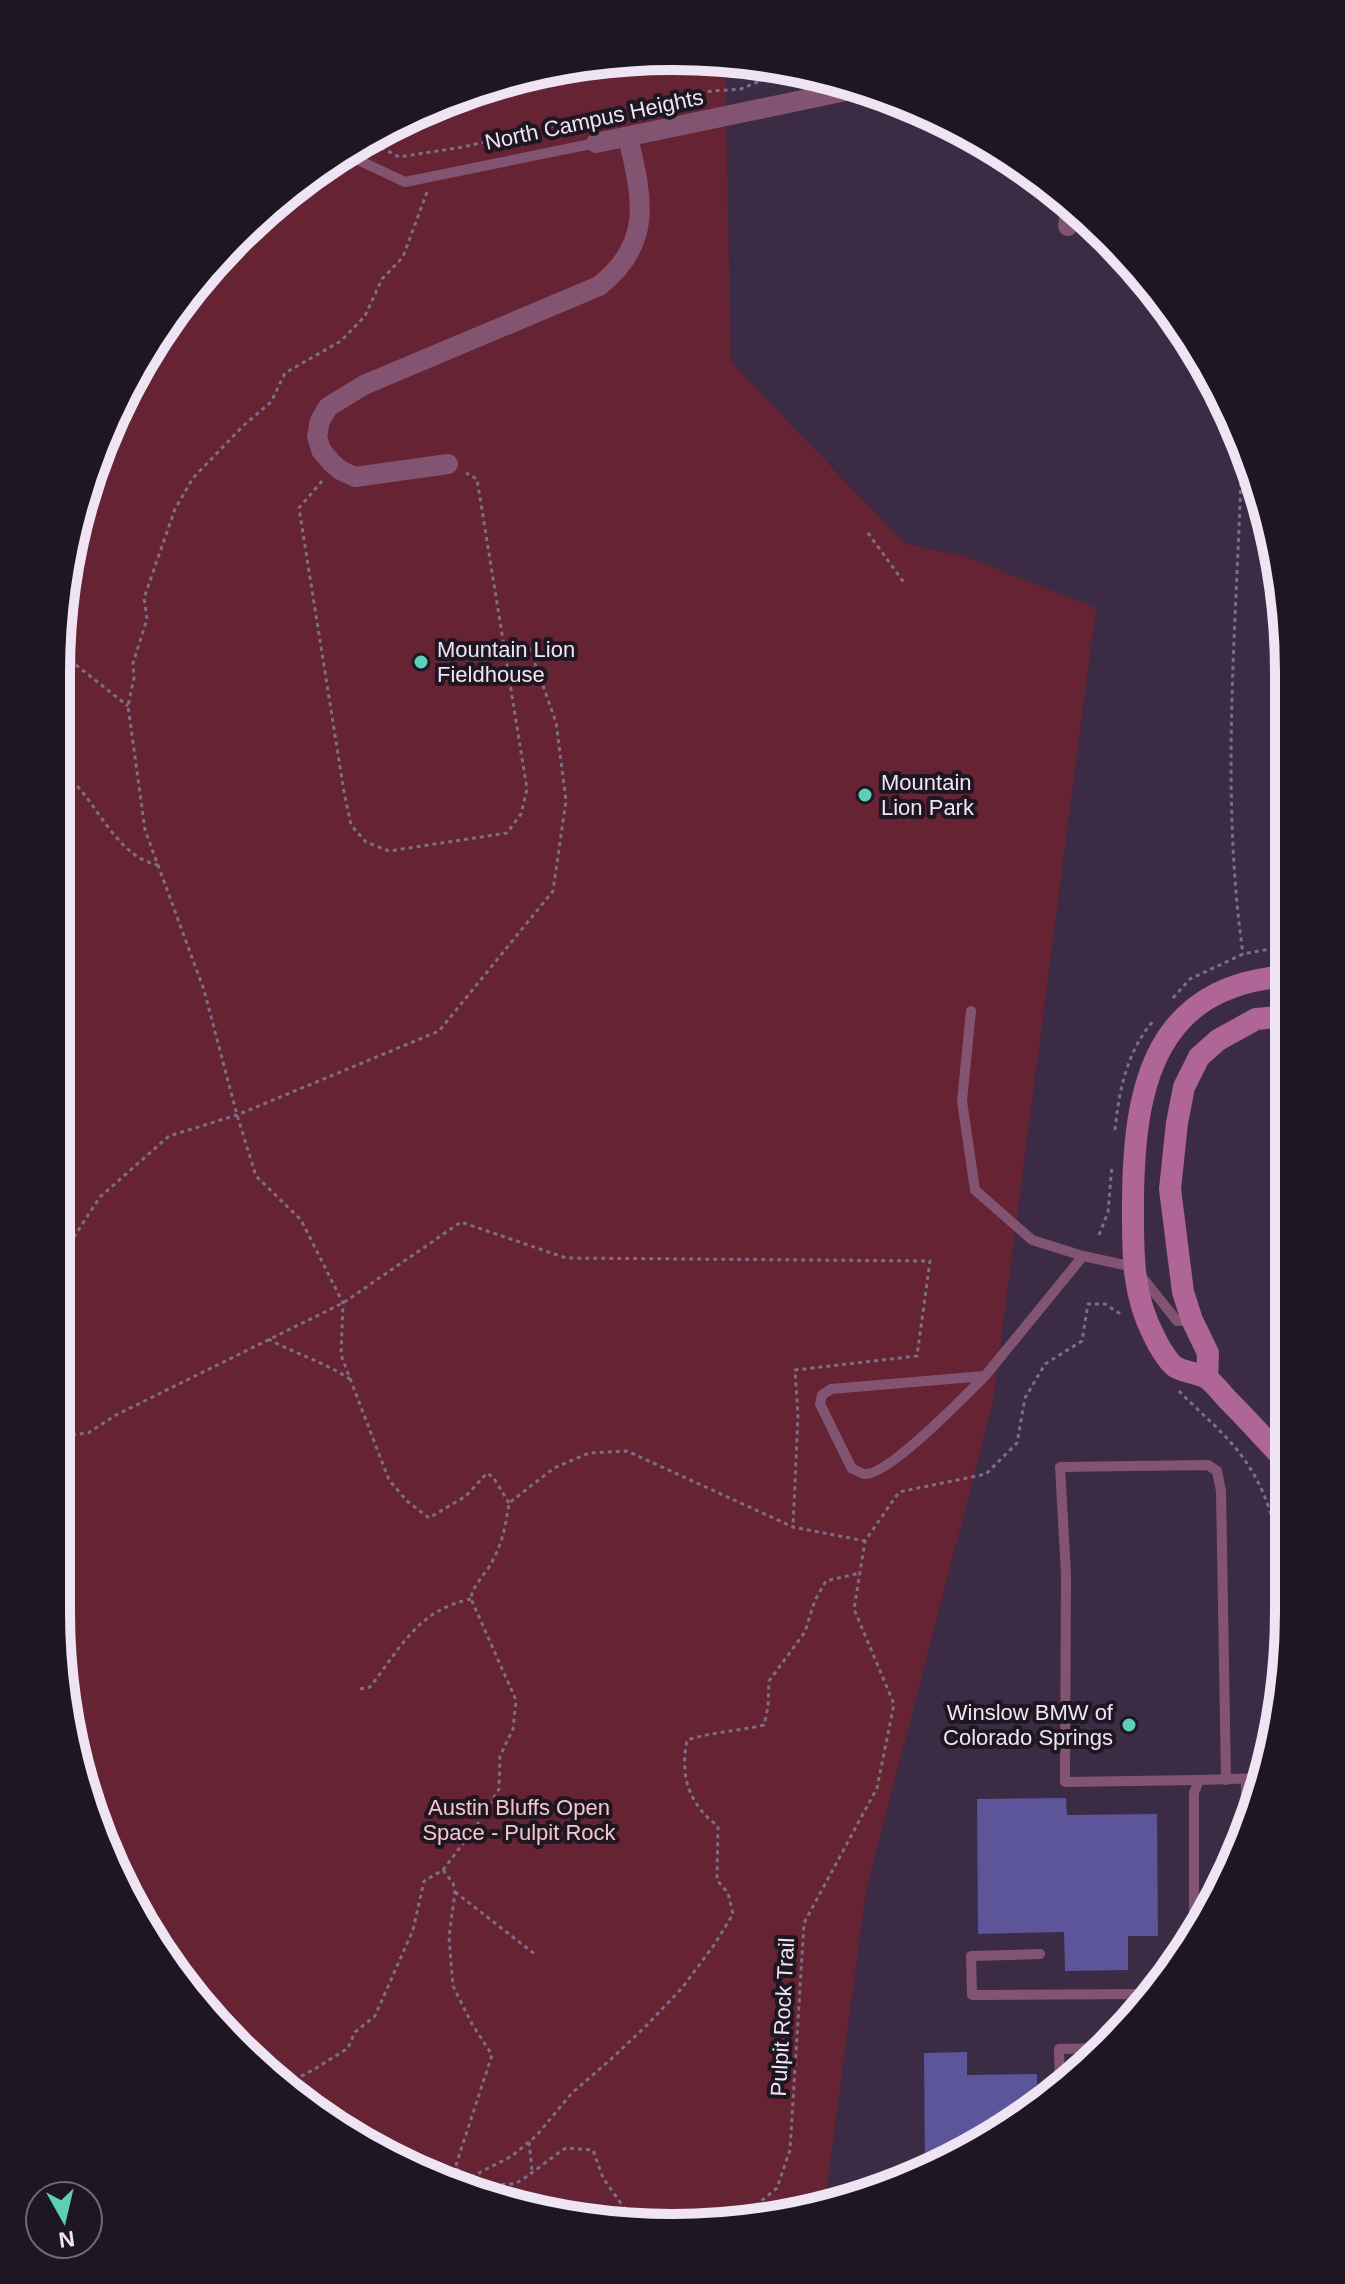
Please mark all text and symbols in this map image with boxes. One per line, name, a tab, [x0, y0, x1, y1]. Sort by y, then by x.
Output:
street label: North Campus Heights	[483, 84, 706, 155]
place label: Mountain Lion Fieldhouse	[437, 637, 575, 687]
marker: Mountain Lion Fieldhouse	[412, 653, 430, 671]
place label: Mountain Lion Park	[881, 770, 975, 820]
marker: Mountain Lion Park	[856, 786, 874, 804]
place label: Winslow BMW of Colorado Springs	[943, 1700, 1114, 1750]
marker: Winslow BMW of Colorado Springs	[1120, 1716, 1138, 1734]
park label: Austin Bluffs Open Space - Pulpit Rock	[422, 1795, 617, 1845]
street label: Pulpit Rock Trail	[766, 1937, 799, 2097]
north arrow	[24, 2180, 104, 2260]
text: N	[57, 2226, 76, 2253]

